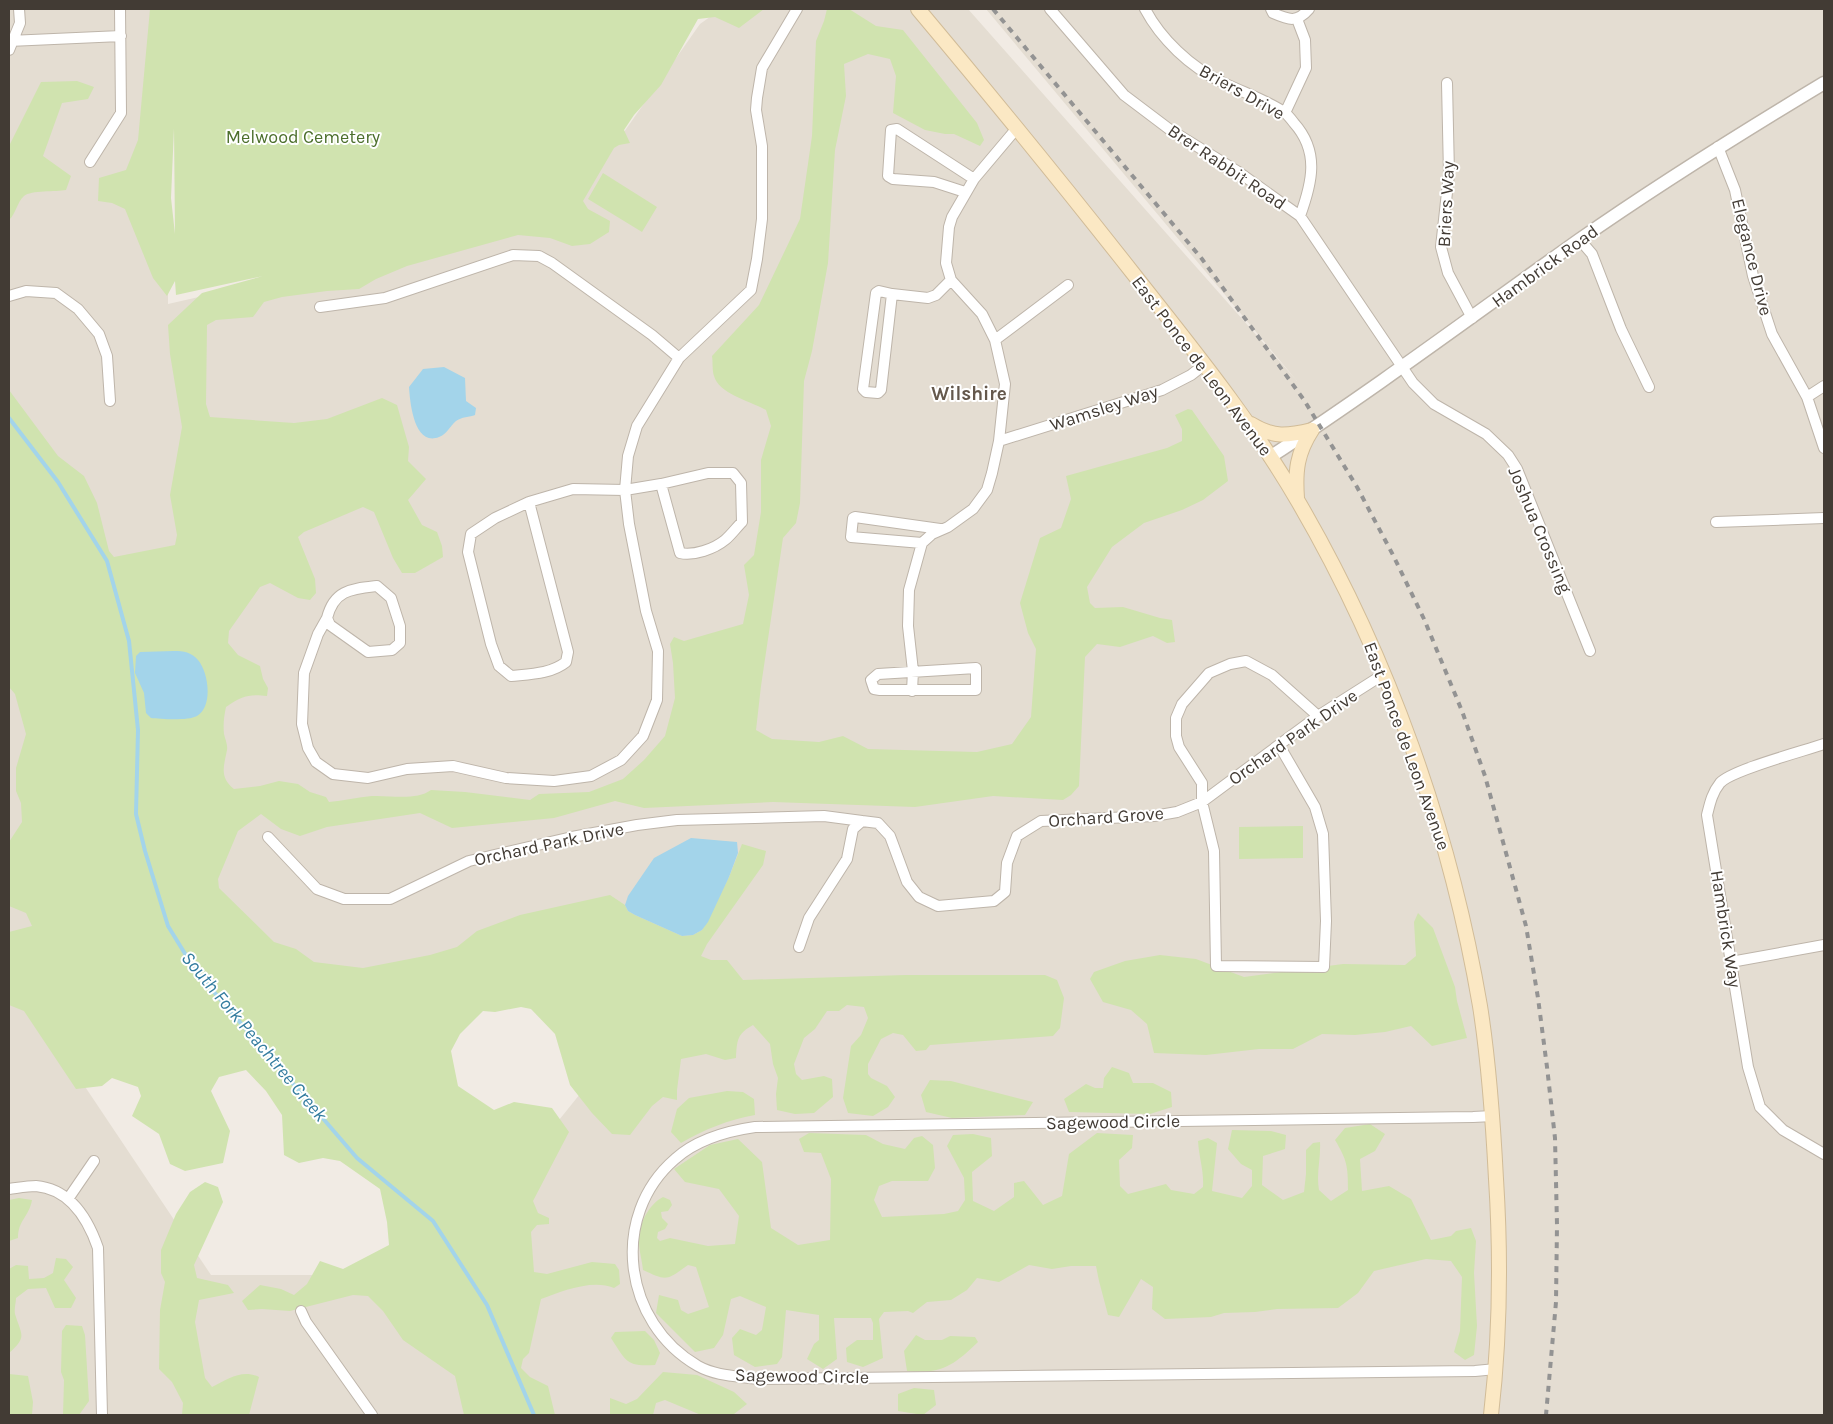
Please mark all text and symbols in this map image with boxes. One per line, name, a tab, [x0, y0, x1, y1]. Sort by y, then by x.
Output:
street label: Briers Drive	[1195, 59, 1289, 125]
street label: Brer Rabbit Road	[1164, 119, 1290, 215]
park label: Melwood Cemetery	[226, 126, 381, 148]
street label: Briers Way	[1433, 160, 1459, 248]
street label: Elegance Drive	[1727, 196, 1777, 318]
street label: Hambrick Road	[1487, 220, 1603, 312]
street label: East Ponce de Leon Avenue	[1127, 272, 1277, 460]
street label: Wamsley Way	[1047, 380, 1161, 436]
district label: Wilshire	[931, 383, 1007, 405]
street label: Joshua Crossing	[1503, 463, 1577, 597]
street label: East Ponce de Leon Avenue	[1359, 639, 1455, 853]
street label: Orchard Park Drive	[1224, 684, 1362, 790]
street label: Orchard Grove	[1047, 802, 1165, 832]
street label: Orchard Park Drive	[472, 817, 626, 871]
street label: Hambrick Way	[1706, 869, 1746, 990]
water label: South Fork Peachtree Creek	[177, 947, 332, 1126]
street label: Sagewood Circle	[1046, 1110, 1180, 1134]
street label: Sagewood Circle	[735, 1364, 869, 1388]

